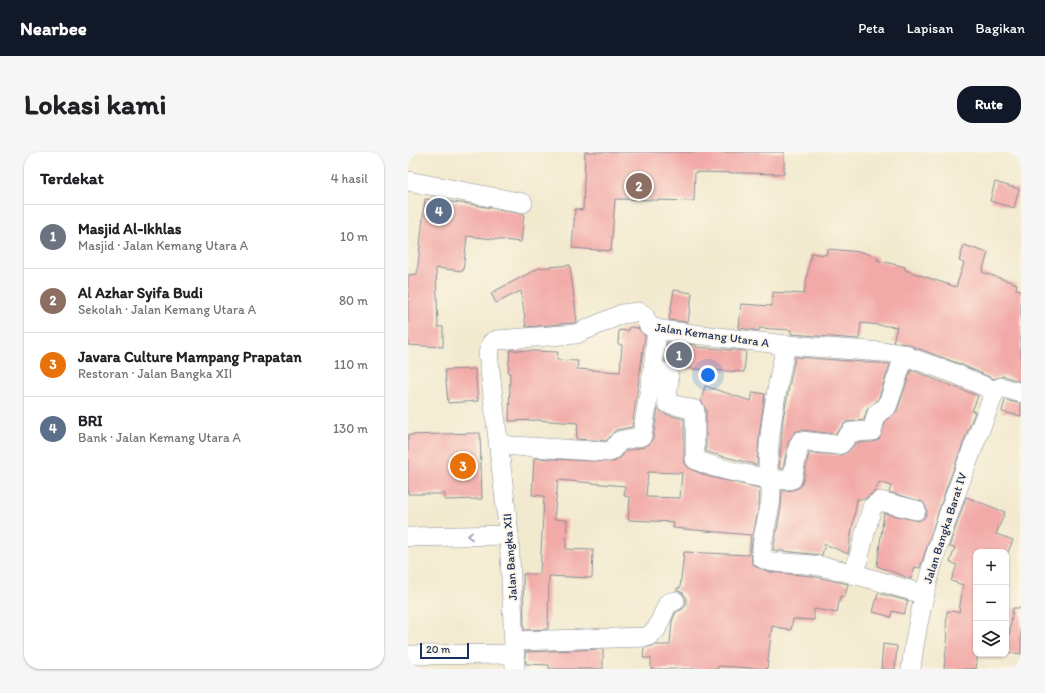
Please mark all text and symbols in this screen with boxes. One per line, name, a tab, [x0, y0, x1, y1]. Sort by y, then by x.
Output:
text: Nearbee	[20, 17, 87, 40]
text: Peta	[858, 20, 885, 37]
text: Lapisan	[907, 20, 954, 37]
text: Bagikan	[976, 20, 1025, 37]
button: Rute	[957, 86, 1021, 123]
text: Lokasi kami	[24, 87, 166, 121]
text: Terdekat	[40, 168, 104, 188]
text: 4 hasil	[331, 171, 368, 186]
pin: 2	[626, 171, 652, 201]
pin: 4	[426, 196, 452, 226]
text: Masjid Al-Ikhlas	[78, 220, 182, 238]
text: 1	[50, 229, 56, 244]
text: 10 m	[340, 229, 368, 244]
text: Masjid · Jalan Kemang Utara A	[78, 238, 248, 253]
text: Al Azhar Syifa Budi	[78, 284, 203, 302]
text: 2	[50, 293, 56, 308]
text: 80 m	[339, 293, 368, 308]
text: Sekolah · Jalan Kemang Utara A	[78, 302, 256, 317]
street label: Jalan Kemang Utara A	[654, 320, 770, 350]
pin: 1	[666, 340, 692, 370]
text: Javara Culture Mampang Prapatan	[78, 348, 302, 366]
text: 3	[49, 357, 57, 372]
text: 110 m	[334, 357, 368, 372]
your location	[698, 365, 718, 385]
text: Restoran · Jalan Bangka XII	[78, 366, 232, 381]
text: BRI	[78, 412, 103, 430]
text: 4	[49, 421, 57, 436]
text: 130 m	[333, 421, 368, 436]
text: Bank · Jalan Kemang Utara A	[78, 430, 241, 445]
pin: 3	[450, 451, 476, 481]
street label: Jalan Bangka Barat IV	[920, 471, 970, 585]
street label: Jalan Bangka XII	[500, 513, 520, 601]
one-way arrow	[467, 531, 473, 540]
map controls	[973, 549, 1009, 657]
button: +	[973, 549, 1009, 585]
button: −	[973, 585, 1009, 621]
button: layers	[973, 621, 1009, 657]
scale bar	[420, 641, 469, 660]
text: 20 m	[426, 643, 450, 656]

